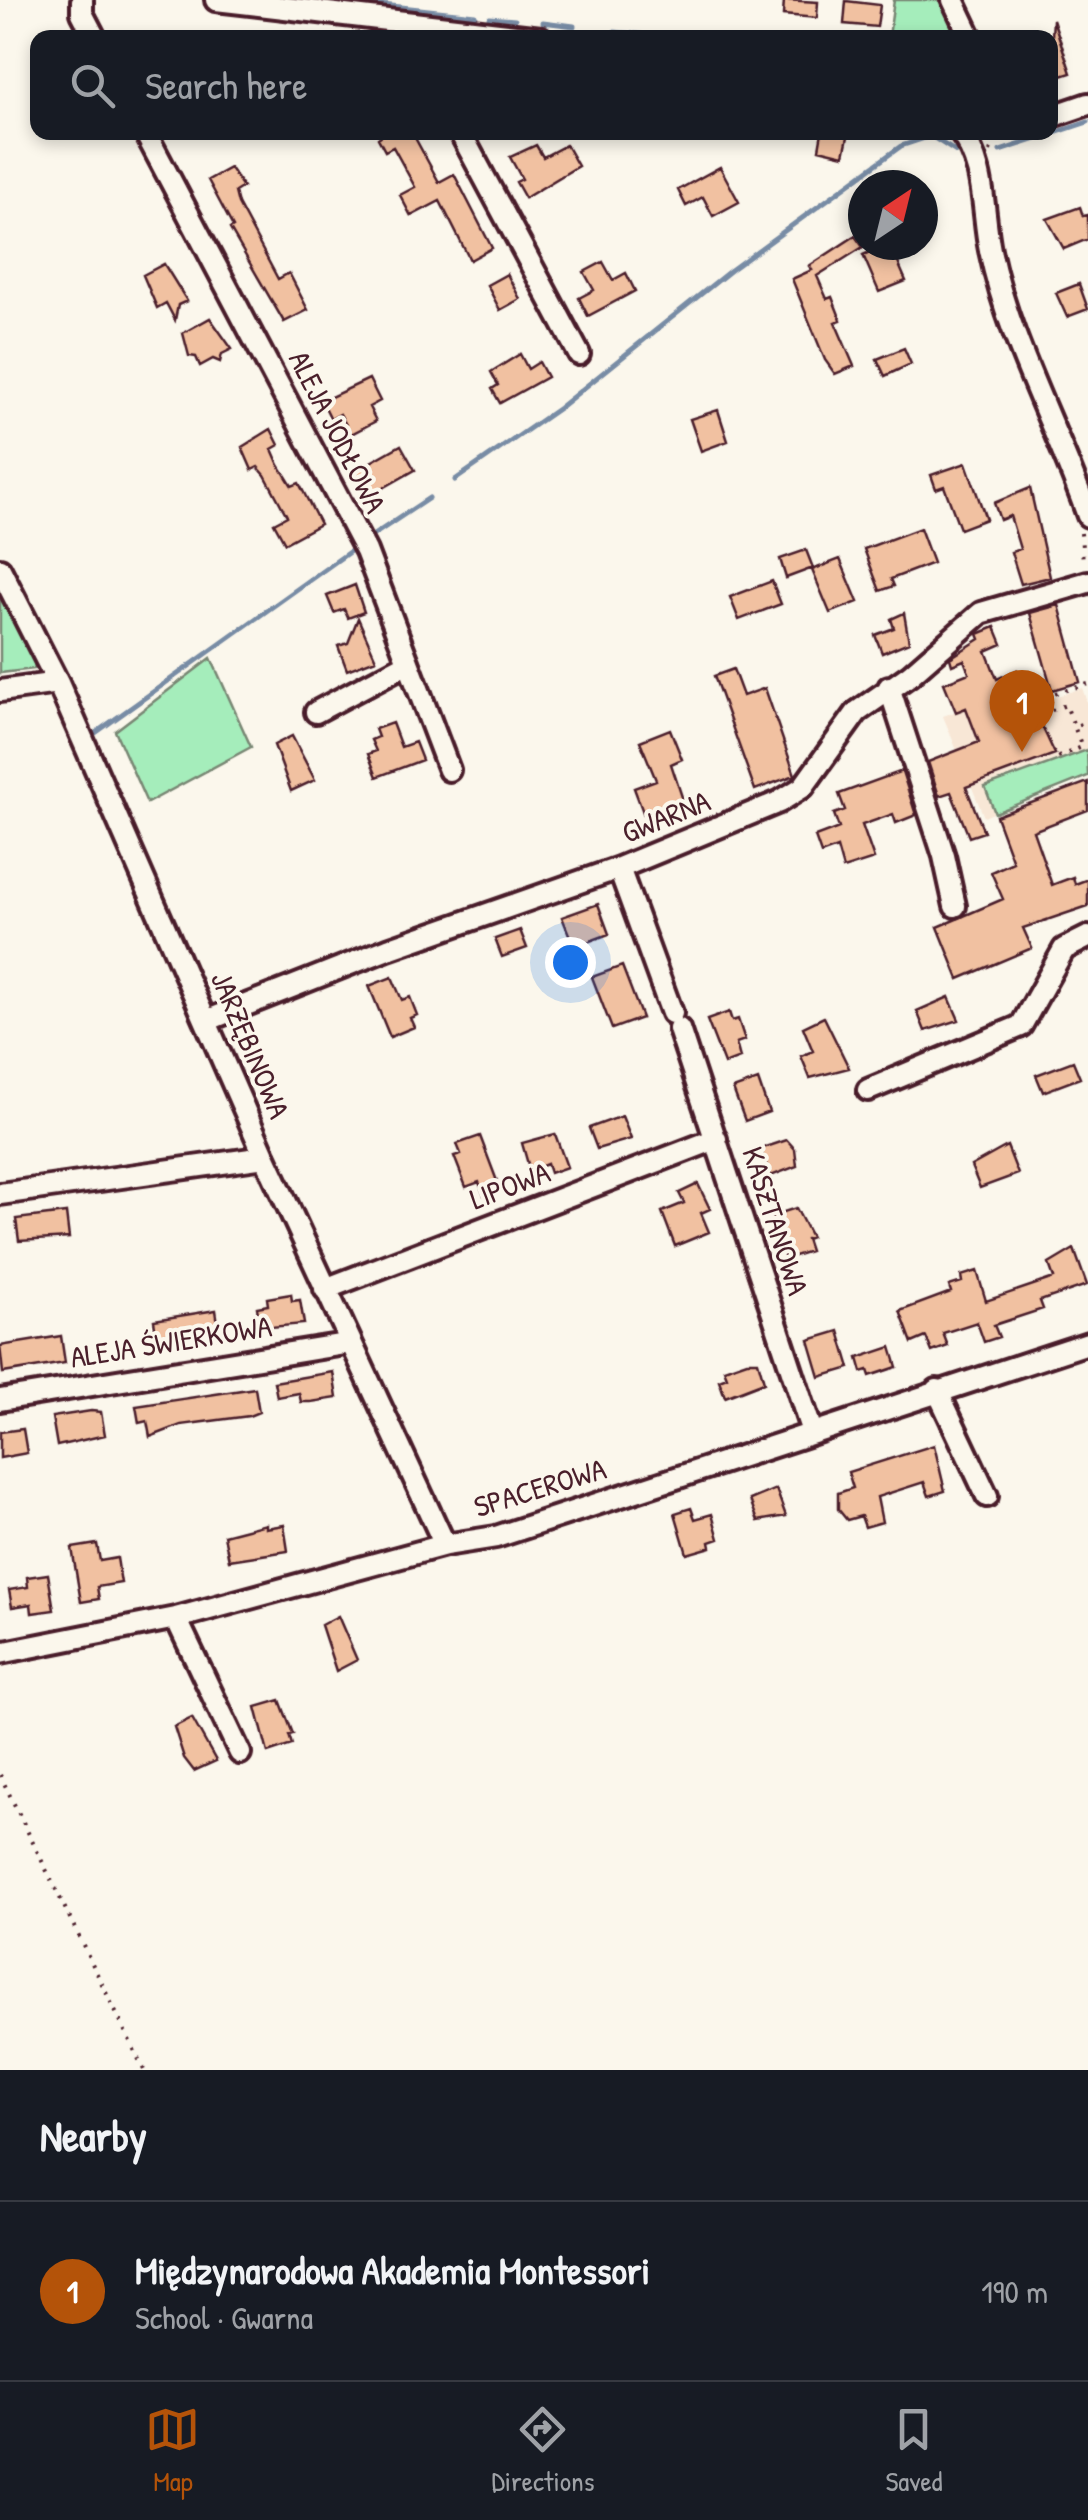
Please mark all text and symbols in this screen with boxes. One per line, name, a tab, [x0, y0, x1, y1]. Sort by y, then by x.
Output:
search box	[30, 30, 1058, 140]
icon: search	[65, 58, 120, 113]
text: Search here	[145, 59, 307, 111]
north arrow	[848, 170, 938, 260]
street label: ALEJA JODŁOWA	[280, 344, 396, 520]
pin: 1	[990, 670, 1054, 752]
street label: GWARNA	[616, 780, 716, 852]
your location	[545, 937, 596, 988]
street label: JARZĘBINOWA	[202, 965, 300, 1124]
street label: KASZTANOWA	[733, 1141, 819, 1300]
street label: LIPOWA	[464, 1151, 556, 1219]
street label: ALEJA ŚWIERKOWA	[67, 1305, 275, 1377]
street label: SPACEROWA	[469, 1448, 611, 1526]
text: Nearby	[40, 2107, 147, 2164]
text: Międzynarodowa Akademia Montessori	[135, 2244, 650, 2296]
text: 1	[67, 2270, 78, 2313]
text: 190 m	[981, 2270, 1048, 2313]
text: School · Gwarna	[135, 2296, 313, 2339]
tab: Map	[145, 2402, 200, 2500]
tab: Directions	[491, 2402, 594, 2500]
tab: Saved	[885, 2402, 943, 2500]

